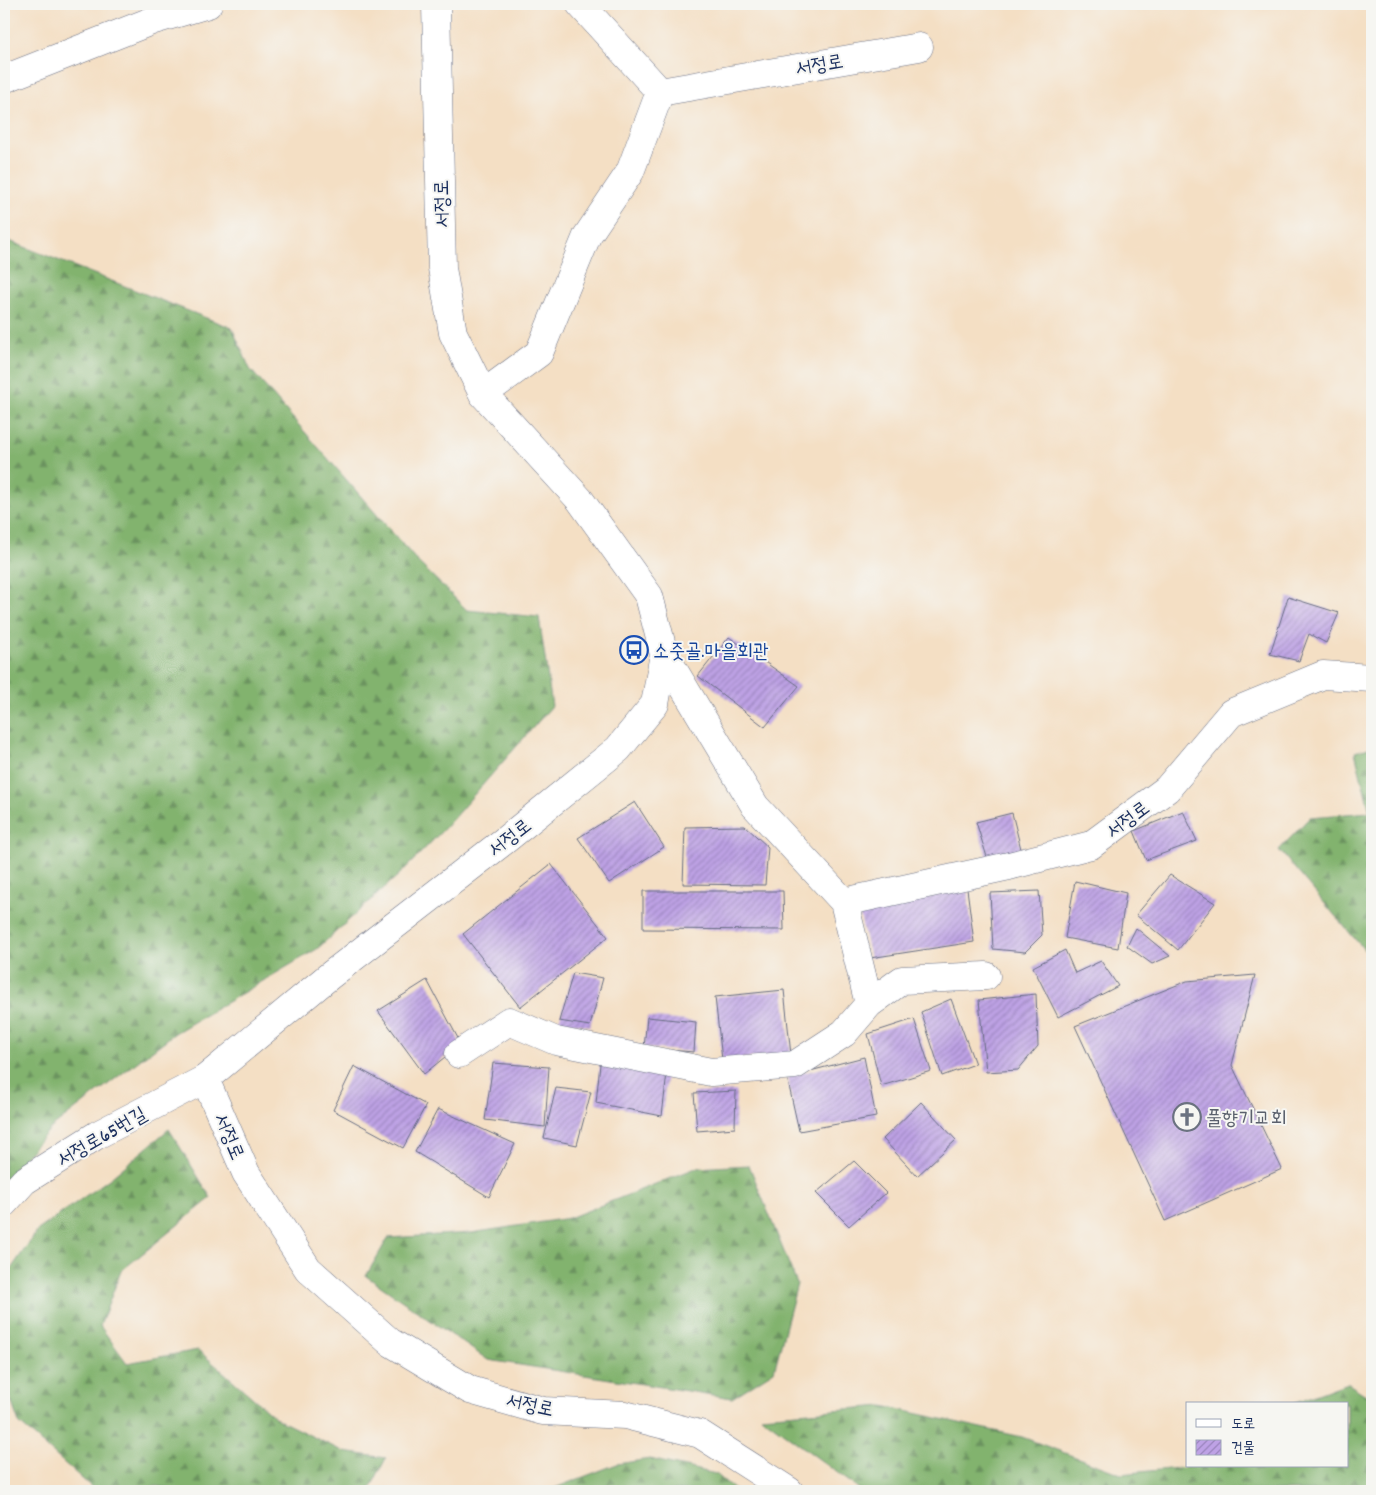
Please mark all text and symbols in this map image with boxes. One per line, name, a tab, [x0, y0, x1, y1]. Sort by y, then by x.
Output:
street label: 서정로	[793, 49, 846, 85]
street label: 서정로	[430, 180, 458, 228]
bus stop icon: 소줏골.마을회관	[619, 635, 649, 665]
place label: 소줏골.마을회관	[653, 639, 769, 667]
street label: 서정로	[1101, 796, 1157, 847]
street label: 서정로	[483, 813, 538, 865]
street label: 서정로65번길	[52, 1102, 153, 1176]
church icon: 풀향기교회	[1172, 1102, 1202, 1132]
place label: 풀향기교회	[1206, 1106, 1286, 1134]
street label: 서정로	[205, 1109, 250, 1165]
street label: 서정로	[503, 1388, 556, 1426]
legend	[1186, 1402, 1348, 1468]
text: 도로	[1231, 1414, 1255, 1436]
text: 건물	[1231, 1438, 1255, 1460]

